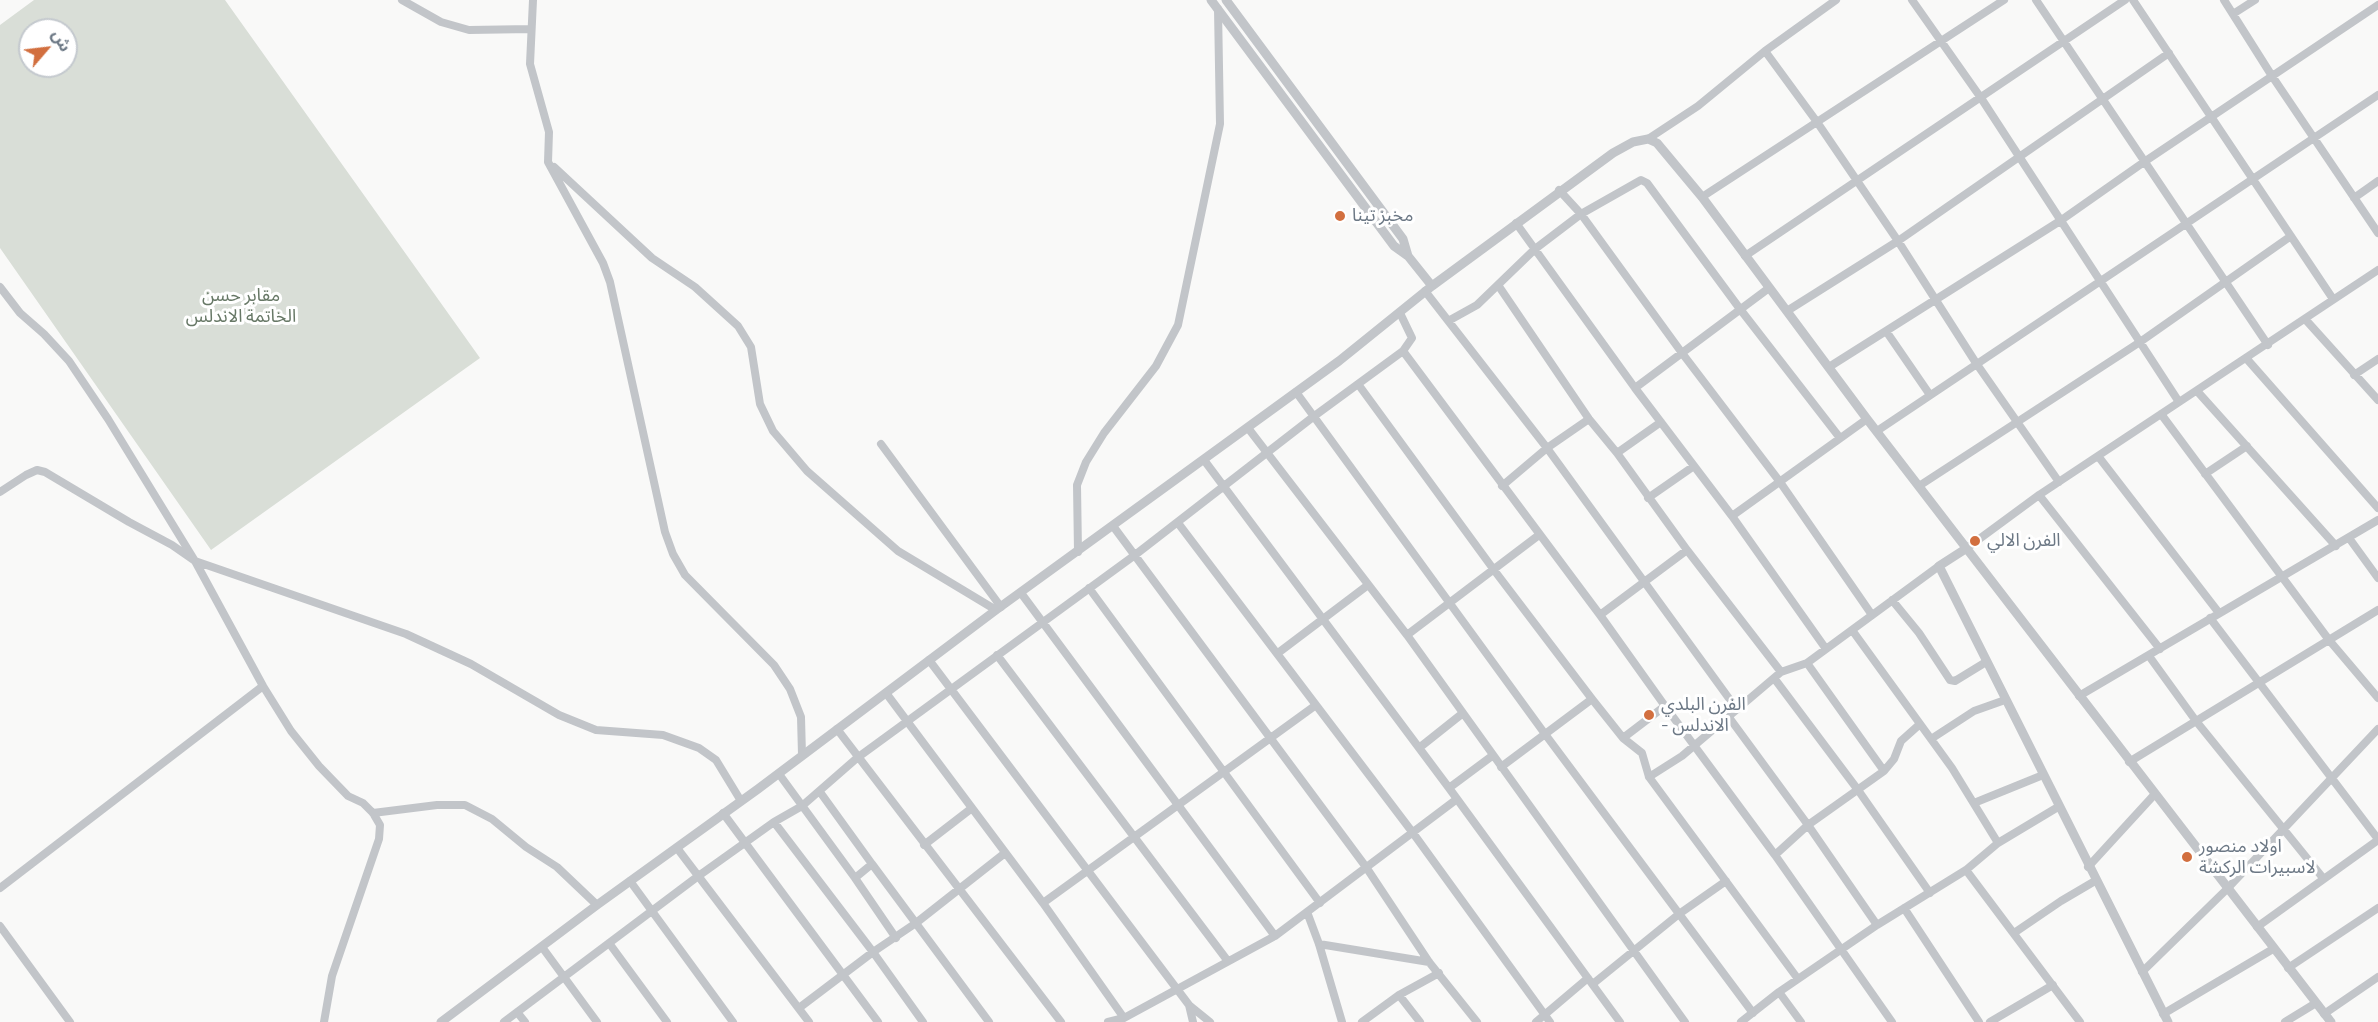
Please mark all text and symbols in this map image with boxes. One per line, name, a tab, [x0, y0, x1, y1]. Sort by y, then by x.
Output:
north arrow	[18, 18, 78, 78]
text: ش	[47, 26, 77, 55]
place label: مخبز تينا	[1352, 205, 1413, 227]
marker: مخبز تينا	[1333, 209, 1347, 223]
park label: مقابر حسن الخاتمة الاندلس	[186, 285, 296, 328]
place label: الفرن الالي	[1987, 530, 2061, 552]
marker: الفرن الالي	[1968, 534, 1982, 548]
place label: الفرن البلدي - الاندلس	[1661, 694, 1746, 736]
marker: الفرن البلدي - الاندلس	[1642, 708, 1656, 722]
place label: اولاد منصور لاسبيرات الركشة	[2199, 836, 2316, 878]
marker: اولاد منصور لاسبيرات الركشة	[2180, 850, 2194, 864]

